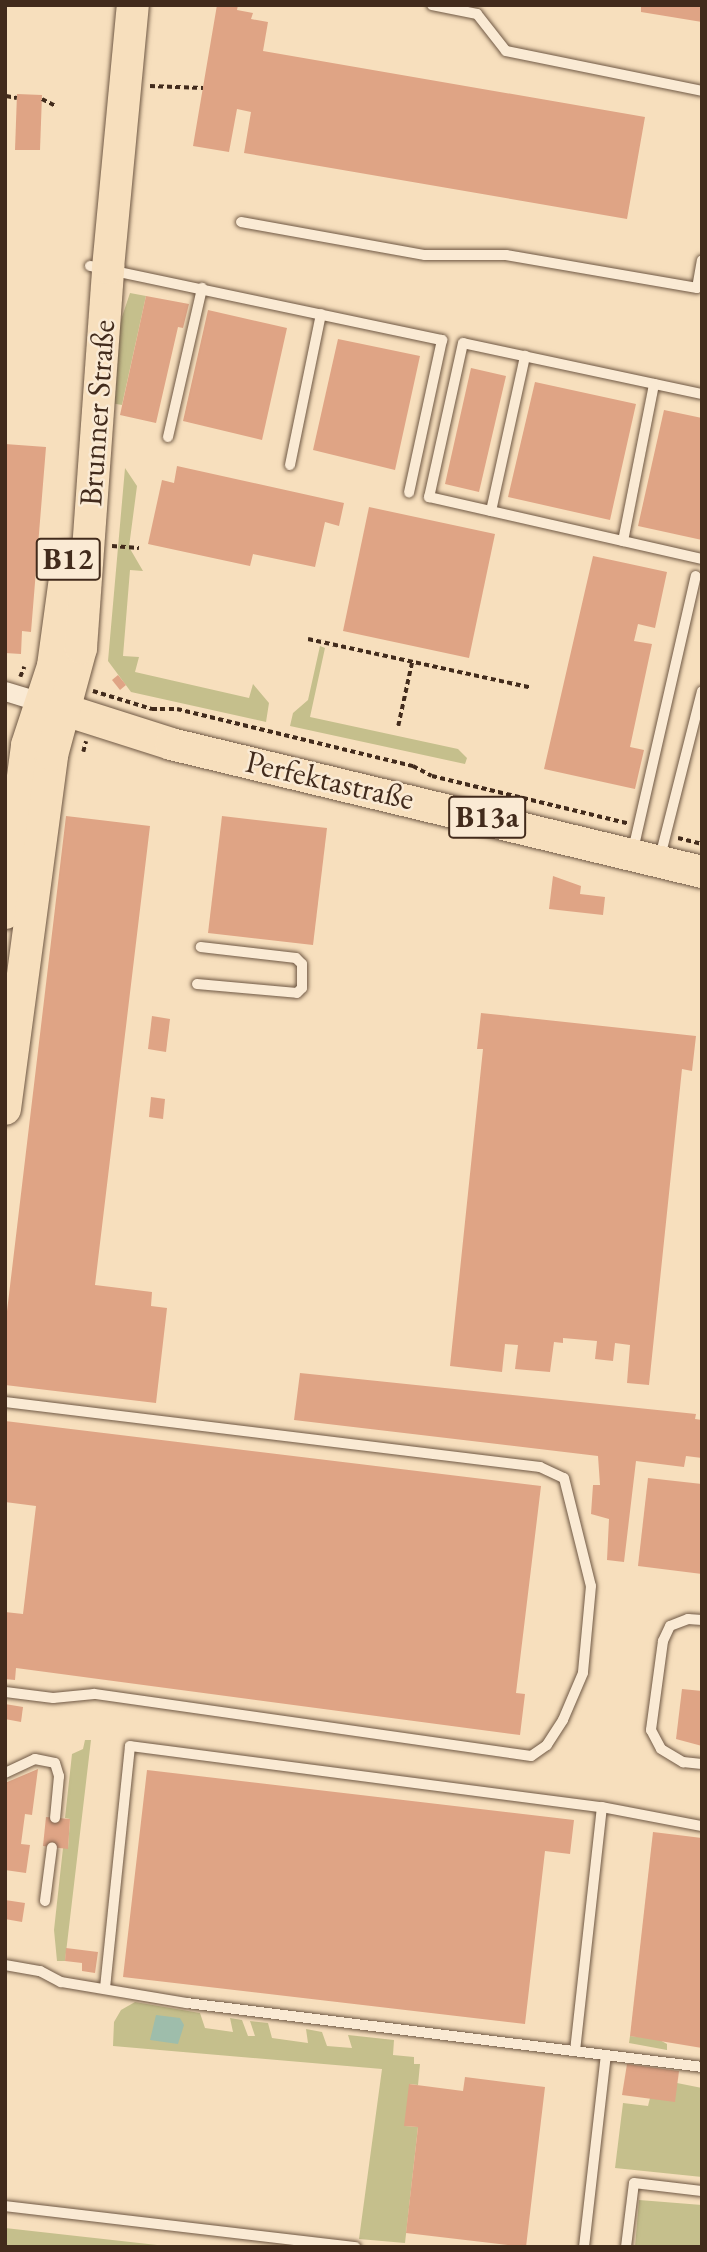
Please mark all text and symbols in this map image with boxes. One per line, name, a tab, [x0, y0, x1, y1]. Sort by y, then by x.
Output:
street label: Brunner Straße	[71, 319, 123, 507]
road number: B12	[35, 532, 101, 586]
street label: Perfektastraße	[242, 742, 418, 818]
road number: B13a	[447, 790, 527, 844]

